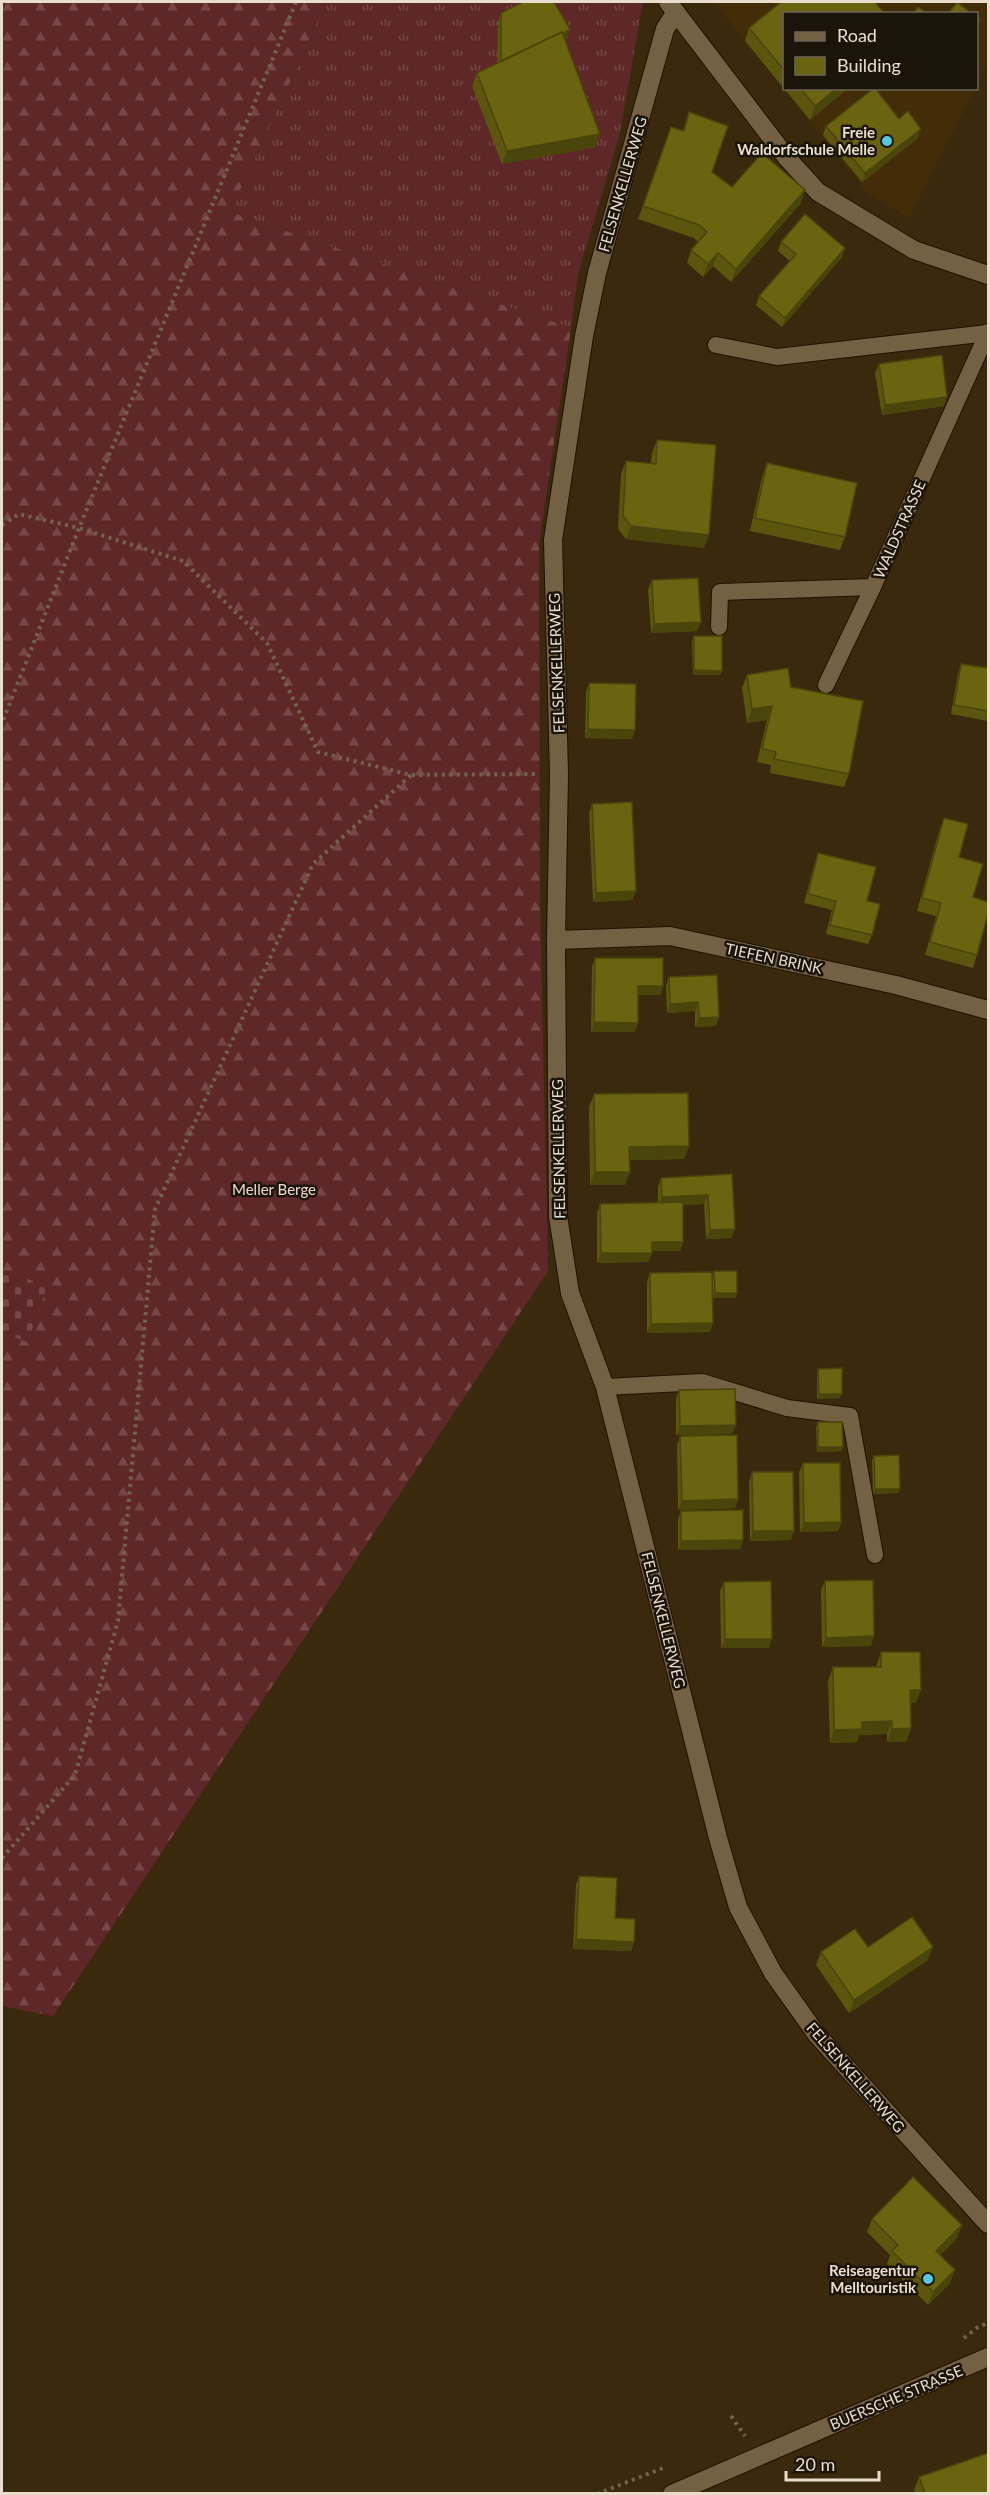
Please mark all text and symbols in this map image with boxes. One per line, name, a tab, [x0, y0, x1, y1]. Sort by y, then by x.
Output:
legend	[783, 12, 978, 90]
text: Road	[837, 24, 877, 46]
text: Building	[837, 54, 901, 76]
street label: FELSENKELLERWEG	[594, 114, 650, 254]
place label: Freie Waldorfschule Melle	[737, 123, 875, 158]
marker: Freie Waldorfschule Melle	[880, 134, 894, 148]
street label: WALDSTRASSE	[869, 477, 929, 581]
street label: FELSENKELLERWEG	[545, 593, 567, 733]
street label: TIEFEN BRINK	[724, 939, 824, 977]
street label: FELSENKELLERWEG	[548, 1079, 568, 1219]
park label: Meller Berge	[232, 1180, 316, 1198]
street label: FELSENKELLERWEG	[638, 1550, 690, 1690]
street label: FELSENKELLERWEG	[803, 2018, 909, 2136]
place label: Reiseagentur Melltouristik	[829, 2261, 917, 2296]
marker: Reiseagentur Melltouristik	[921, 2272, 935, 2286]
street label: BUERSCHE STRASSE	[827, 2361, 965, 2433]
scale bar	[786, 2444, 879, 2482]
text: 20 m	[795, 2453, 835, 2475]

